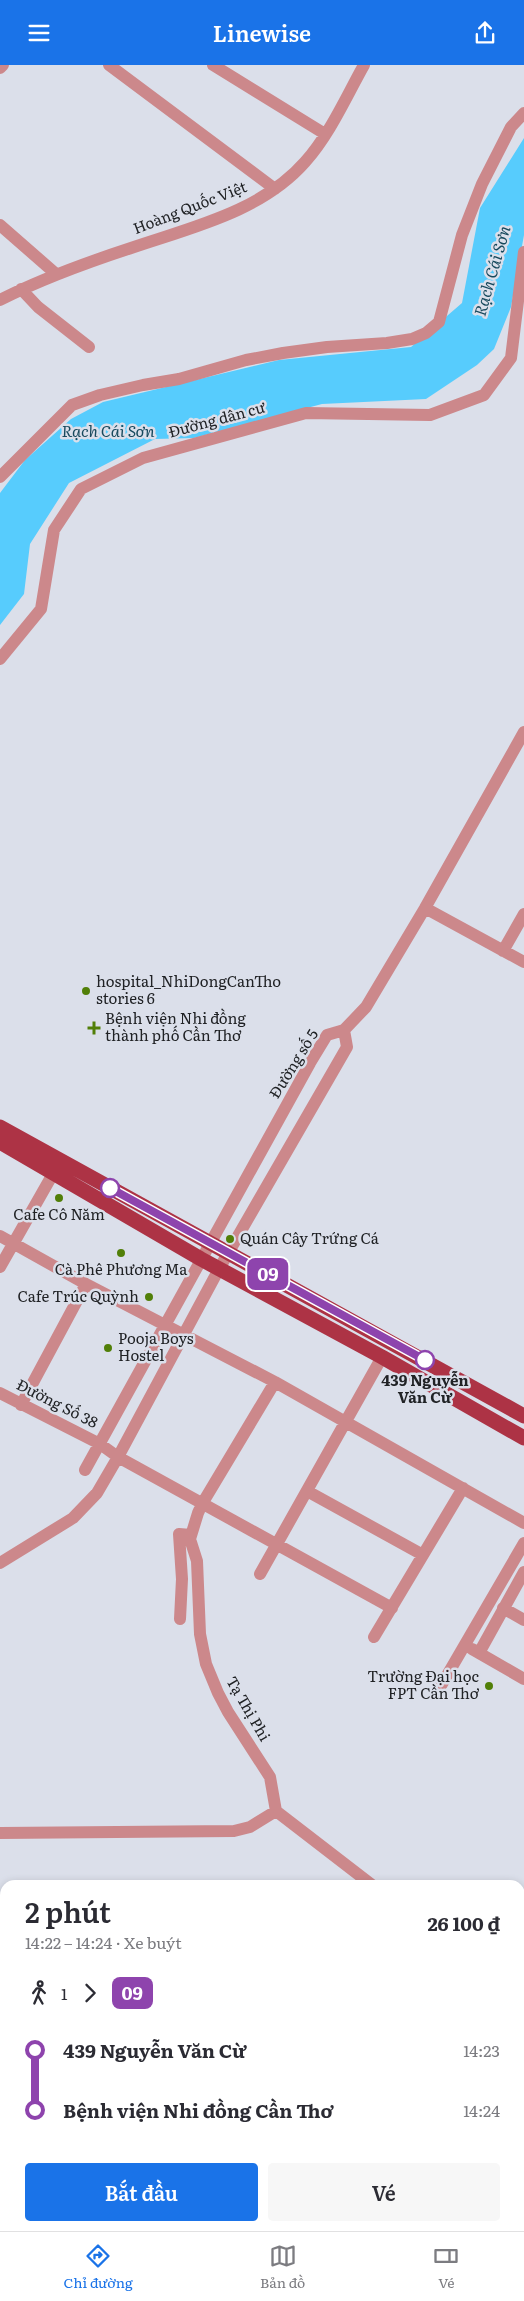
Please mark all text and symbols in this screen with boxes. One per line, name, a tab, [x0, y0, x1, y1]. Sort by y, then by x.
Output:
text: Linewise	[213, 16, 311, 49]
icon: menu	[25, 19, 53, 47]
icon: share	[471, 19, 499, 47]
street label: Hoàng Quốc Việt	[129, 174, 250, 239]
water label: Rạch Cái Sơn	[467, 222, 516, 319]
street label: Đường dân cư	[166, 394, 268, 443]
water label: Rạch Cái Sơn	[61, 418, 155, 442]
place label: hospital_NhiDongCanTho stories 6	[96, 969, 281, 1009]
marker: hospital_NhiDongCanTho stories 6	[80, 985, 92, 997]
place label: Bệnh viện Nhi đồng thành phố Cần Thơ	[105, 1006, 246, 1046]
marker: Bệnh viện Nhi đồng thành phố Cần Thơ	[87, 1021, 101, 1035]
street label: Đường số 5	[262, 1024, 323, 1102]
unlabelled marker	[100, 1178, 120, 1198]
marker: Cafe Cô Năm	[53, 1192, 65, 1204]
place label: Cafe Cô Năm	[13, 1202, 105, 1225]
place label: Quán Cây Trứng Cá	[240, 1226, 380, 1249]
marker: Quán Cây Trứng Cá	[224, 1233, 236, 1245]
marker: Cà Phê Phương Ma	[115, 1247, 127, 1259]
place label: Cà Phê Phương Ma	[55, 1257, 188, 1280]
line badge: 09	[246, 1258, 290, 1290]
text: 09	[257, 1260, 279, 1287]
place label: Cafe Trúc Quỳnh	[17, 1284, 139, 1307]
marker: Cafe Trúc Quỳnh	[143, 1291, 155, 1303]
place label: Pooja Boys Hostel	[118, 1326, 194, 1366]
marker: Pooja Boys Hostel	[102, 1342, 114, 1354]
marker: 439 Nguyễn Văn Cừ	[415, 1350, 435, 1370]
place label: 439 Nguyễn Văn Cừ	[381, 1368, 469, 1408]
street label: Đường Số 38	[13, 1372, 102, 1433]
place label: Trường Đại học FPT Cần Thơ	[367, 1664, 480, 1704]
street label: Tạ Thị Phi	[221, 1672, 277, 1745]
marker: Trường Đại học FPT Cần Thơ	[483, 1680, 495, 1692]
text: 2 phút	[25, 1890, 111, 1932]
text: 26 100 ₫	[427, 1909, 500, 1937]
text: 14:22 – 14:24 · Xe buýt	[25, 1930, 182, 1954]
icon: walk	[25, 1979, 53, 2007]
icon: forward	[76, 1979, 104, 2007]
text: 09	[122, 1979, 143, 2006]
text: 1	[61, 1981, 68, 2005]
text: 439 Nguyễn Văn Cừ	[63, 2036, 247, 2064]
text: 14:23	[463, 2038, 500, 2062]
text: Bệnh viện Nhi đồng Cần Thơ	[63, 2096, 334, 2124]
text: 14:24	[463, 2098, 500, 2122]
button: Bắt đầu	[25, 2163, 258, 2221]
button: Vé	[268, 2163, 500, 2221]
tab: Chỉ đường	[64, 2242, 133, 2292]
tab: Bản đồ	[260, 2242, 305, 2292]
tab: Vé	[432, 2242, 460, 2292]

